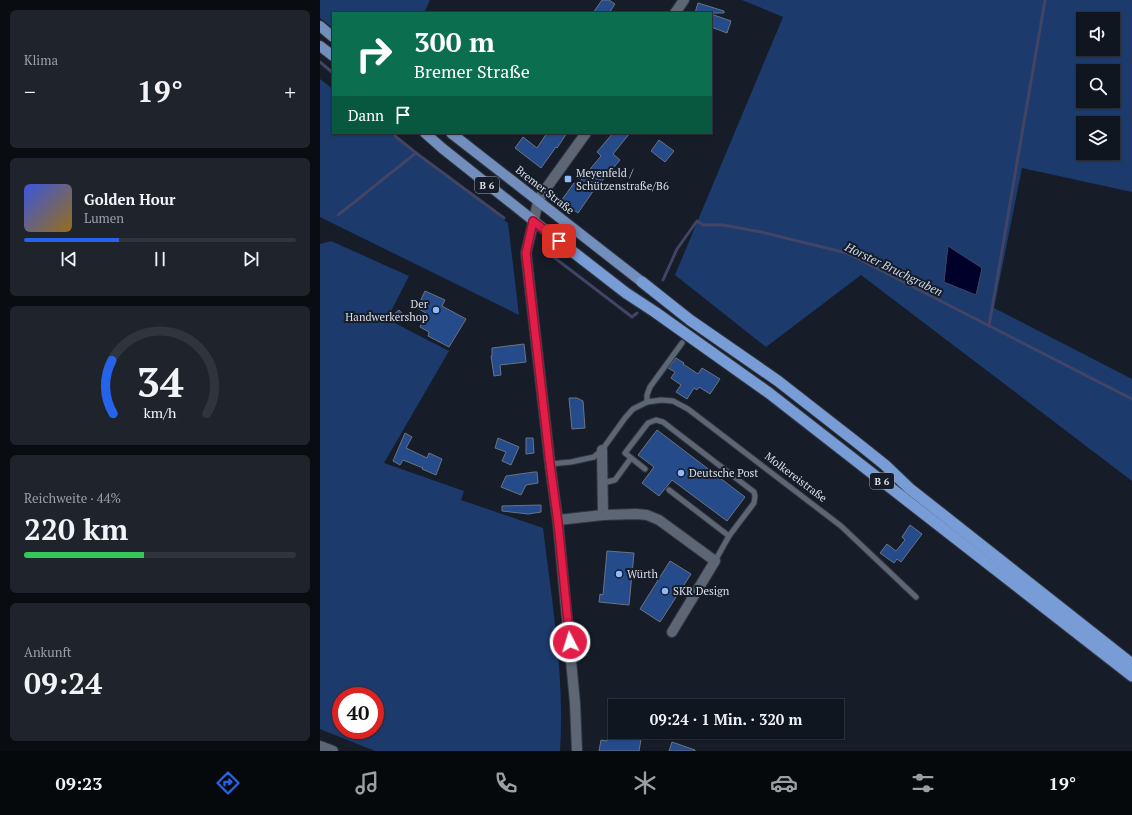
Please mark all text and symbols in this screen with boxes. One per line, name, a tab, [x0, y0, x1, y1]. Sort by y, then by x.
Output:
map controls	[1076, 12, 1120, 160]
button: sound	[1076, 12, 1120, 56]
text: 300 m	[414, 23, 495, 60]
icon: right	[348, 28, 400, 80]
text: Klima	[24, 51, 58, 69]
text: Bremer Straße	[414, 59, 530, 83]
button: search	[1076, 64, 1120, 108]
text: 19°	[137, 71, 183, 111]
text: −	[24, 77, 36, 106]
text: +	[284, 77, 296, 106]
icon: arrive	[392, 104, 414, 126]
text: Dann	[348, 105, 384, 125]
button: layers	[1076, 116, 1120, 160]
street label: Bremer Straße	[513, 163, 578, 218]
place label: Meyenfeld / Schützenstraße/B6	[576, 166, 669, 193]
marker: Meyenfeld / Schützenstraße/B6	[563, 174, 573, 184]
road number: B 6	[475, 177, 499, 193]
text: Golden Hour	[84, 189, 176, 209]
text: Lumen	[84, 209, 124, 227]
pin	[542, 224, 576, 258]
icon: arrive	[548, 230, 570, 252]
water label: Horster Bruchgraben	[842, 238, 945, 299]
icon: previous	[58, 248, 80, 270]
icon: pause	[149, 248, 171, 270]
icon: next	[240, 248, 262, 270]
place label: Der Handwerkershop	[345, 297, 429, 324]
marker: Der Handwerkershop	[431, 305, 441, 315]
text: 34	[136, 353, 184, 408]
text: km/h	[144, 402, 177, 421]
street label: Molkereistraße	[762, 449, 830, 505]
place label: Deutsche Post	[689, 466, 758, 480]
marker: Deutsche Post	[676, 468, 686, 478]
road number: B 6	[870, 473, 894, 489]
text: Reichweite · 44%	[24, 489, 121, 507]
text: 220 km	[24, 509, 128, 549]
place label: Würth	[627, 567, 658, 581]
marker: Würth	[614, 569, 624, 579]
place label: SKR Design	[673, 584, 730, 598]
marker: SKR Design	[660, 586, 670, 596]
position arrow	[549, 621, 591, 663]
text: Ankunft	[24, 643, 72, 661]
text: 09:24	[24, 663, 102, 703]
speed limit sign: 40	[332, 687, 384, 739]
text: 09:24 · 1 Min. · 320 m	[650, 709, 802, 729]
icon: directions	[214, 769, 242, 797]
icon: music	[353, 769, 381, 797]
icon: phone	[492, 769, 520, 797]
icon: climate	[631, 769, 659, 797]
icon: car	[770, 769, 798, 797]
icon: filters	[909, 769, 937, 797]
text: 09:23	[56, 771, 102, 795]
text: 19°	[1049, 771, 1076, 795]

